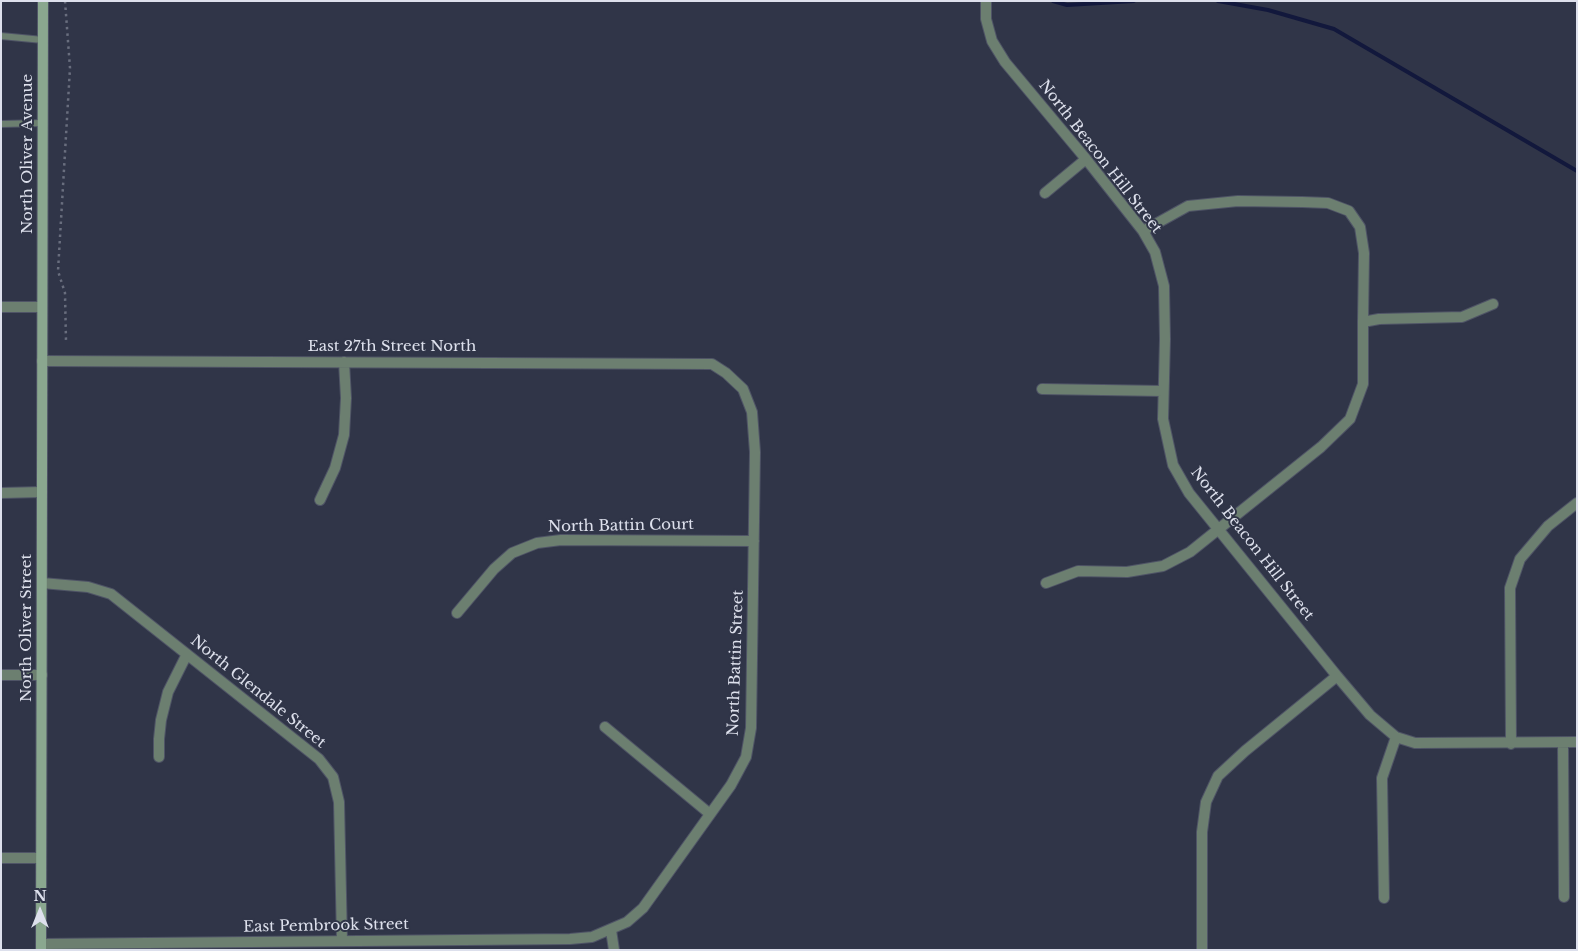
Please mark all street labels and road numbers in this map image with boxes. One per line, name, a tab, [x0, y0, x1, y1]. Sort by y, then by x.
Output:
street label: North Oliver Avenue	[19, 74, 37, 234]
street label: North Beacon Hill Street	[1035, 77, 1165, 237]
street label: East 27th Street North	[308, 338, 476, 356]
street label: North Beacon Hill Street	[1187, 464, 1317, 624]
street label: North Battin Court	[548, 516, 694, 536]
street label: North Oliver Street	[18, 554, 36, 702]
street label: North Battin Street	[724, 590, 748, 736]
street label: North Glendale Street	[187, 632, 329, 752]
street label: East Pembrook Street	[243, 916, 409, 936]

